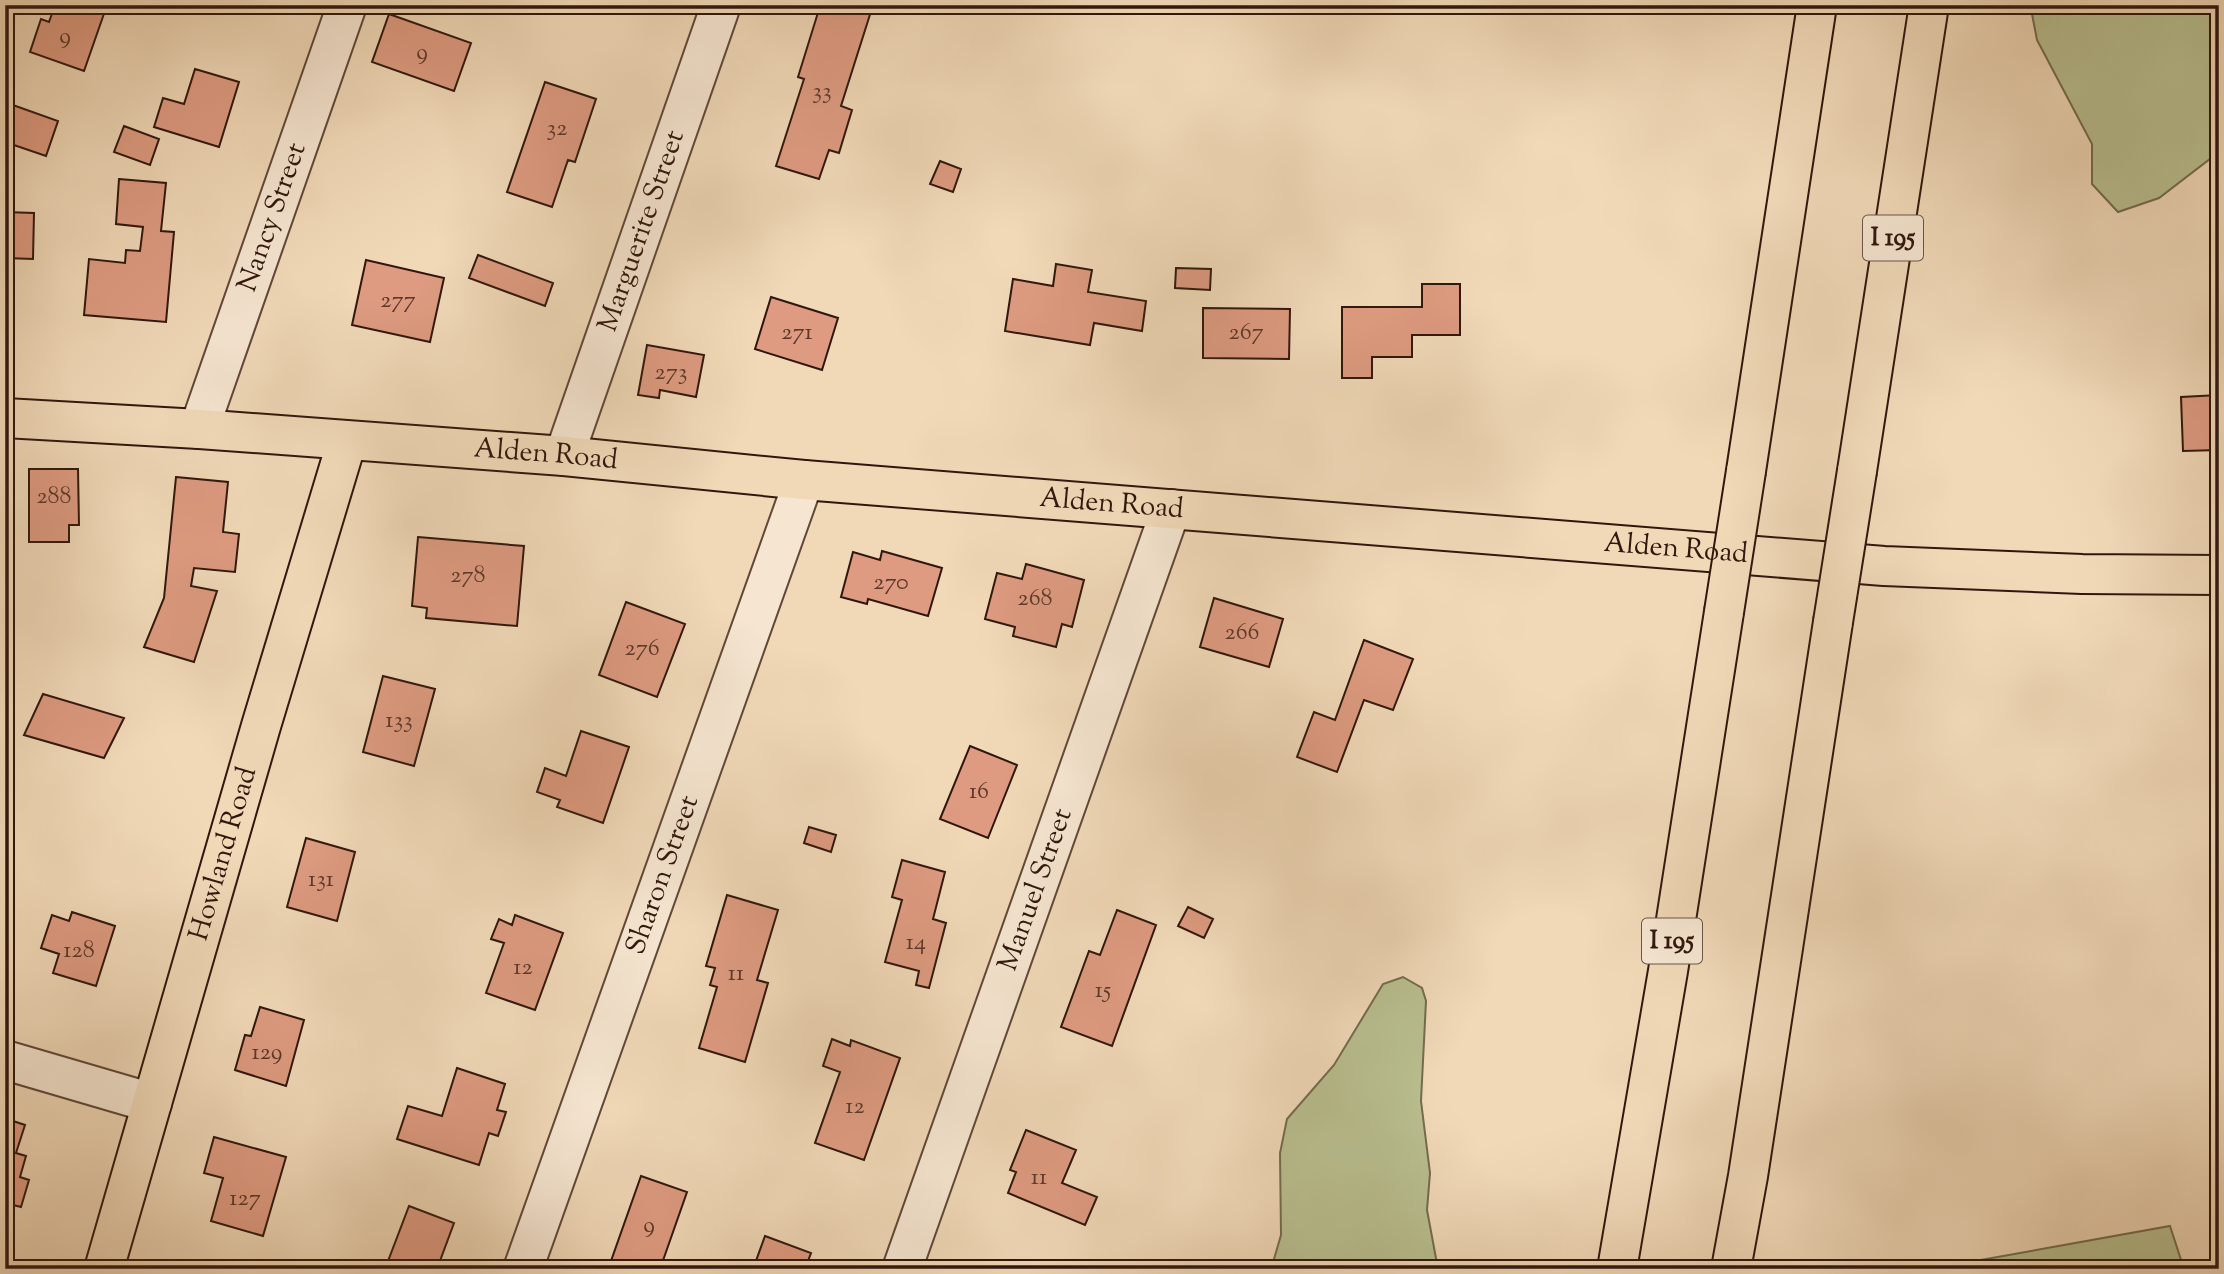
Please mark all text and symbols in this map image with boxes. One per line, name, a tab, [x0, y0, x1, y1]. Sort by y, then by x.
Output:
house number: 9	[59, 20, 71, 54]
house number: 9	[416, 36, 428, 70]
house number: 33	[812, 75, 832, 109]
house number: 32	[547, 112, 567, 146]
street label: Marguerite Street	[589, 125, 696, 337]
street label: Nancy Street	[228, 137, 317, 298]
road number: I 195	[1863, 216, 1923, 260]
house number: 277	[380, 284, 416, 318]
house number: 271	[781, 316, 813, 350]
house number: 267	[1228, 316, 1264, 350]
house number: 273	[655, 356, 687, 390]
street label: Alden Road	[472, 429, 620, 481]
street label: Alden Road	[1038, 479, 1185, 530]
house number: 288	[36, 480, 72, 514]
street label: Alden Road	[1602, 524, 1749, 575]
house number: 278	[450, 559, 486, 593]
house number: 270	[873, 566, 909, 600]
house number: 268	[1017, 582, 1053, 616]
house number: 266	[1224, 616, 1260, 650]
house number: 276	[624, 632, 660, 666]
house number: 133	[385, 704, 413, 738]
street label: Howland Road	[180, 762, 268, 946]
house number: 16	[969, 775, 989, 809]
street label: Sharon Street	[616, 790, 710, 960]
street label: Manuel Street	[989, 803, 1084, 977]
house number: 131	[308, 863, 334, 897]
road number: I 195	[1642, 918, 1702, 964]
house number: 14	[906, 926, 926, 960]
house number: 128	[63, 934, 95, 968]
house number: 12	[513, 951, 533, 985]
house number: 11	[728, 957, 744, 991]
house number: 15	[1095, 974, 1111, 1008]
house number: 129	[251, 1036, 283, 1070]
house number: 12	[845, 1090, 865, 1124]
house number: 11	[1031, 1161, 1047, 1195]
house number: 127	[229, 1182, 261, 1216]
house number: 9	[643, 1209, 655, 1243]

